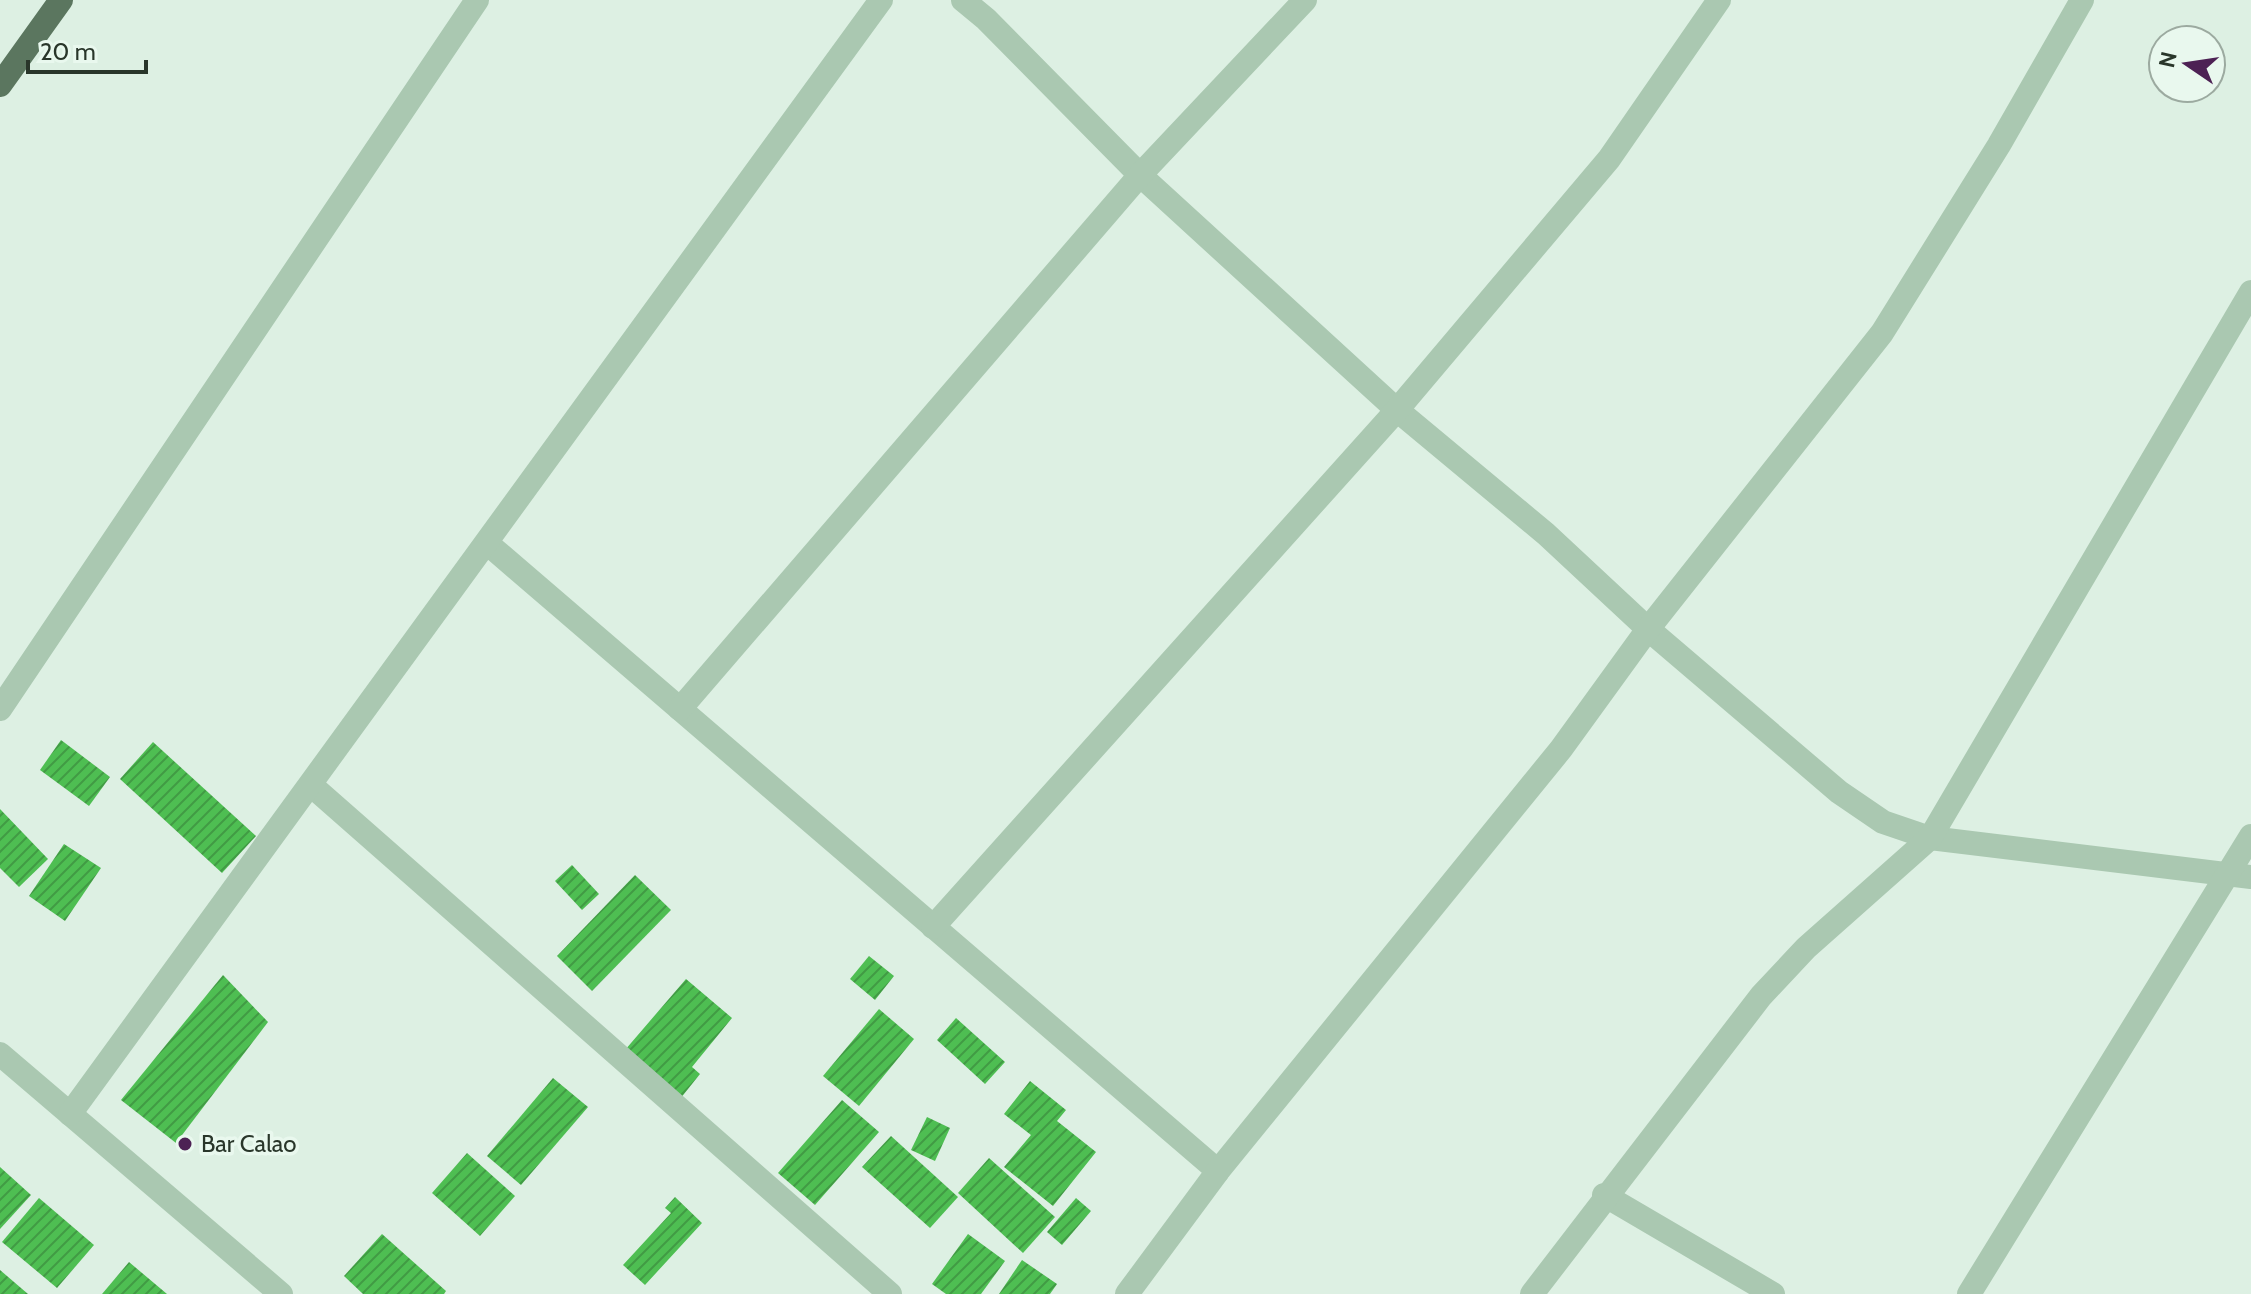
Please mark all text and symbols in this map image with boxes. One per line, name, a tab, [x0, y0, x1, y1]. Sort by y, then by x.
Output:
scale bar	[28, 24, 146, 74]
north arrow	[2147, 24, 2227, 104]
text: 20 m	[40, 37, 96, 66]
text: N	[2153, 49, 2183, 70]
place label: Bar Calao	[201, 1129, 297, 1158]
marker: Bar Calao	[176, 1135, 194, 1153]

